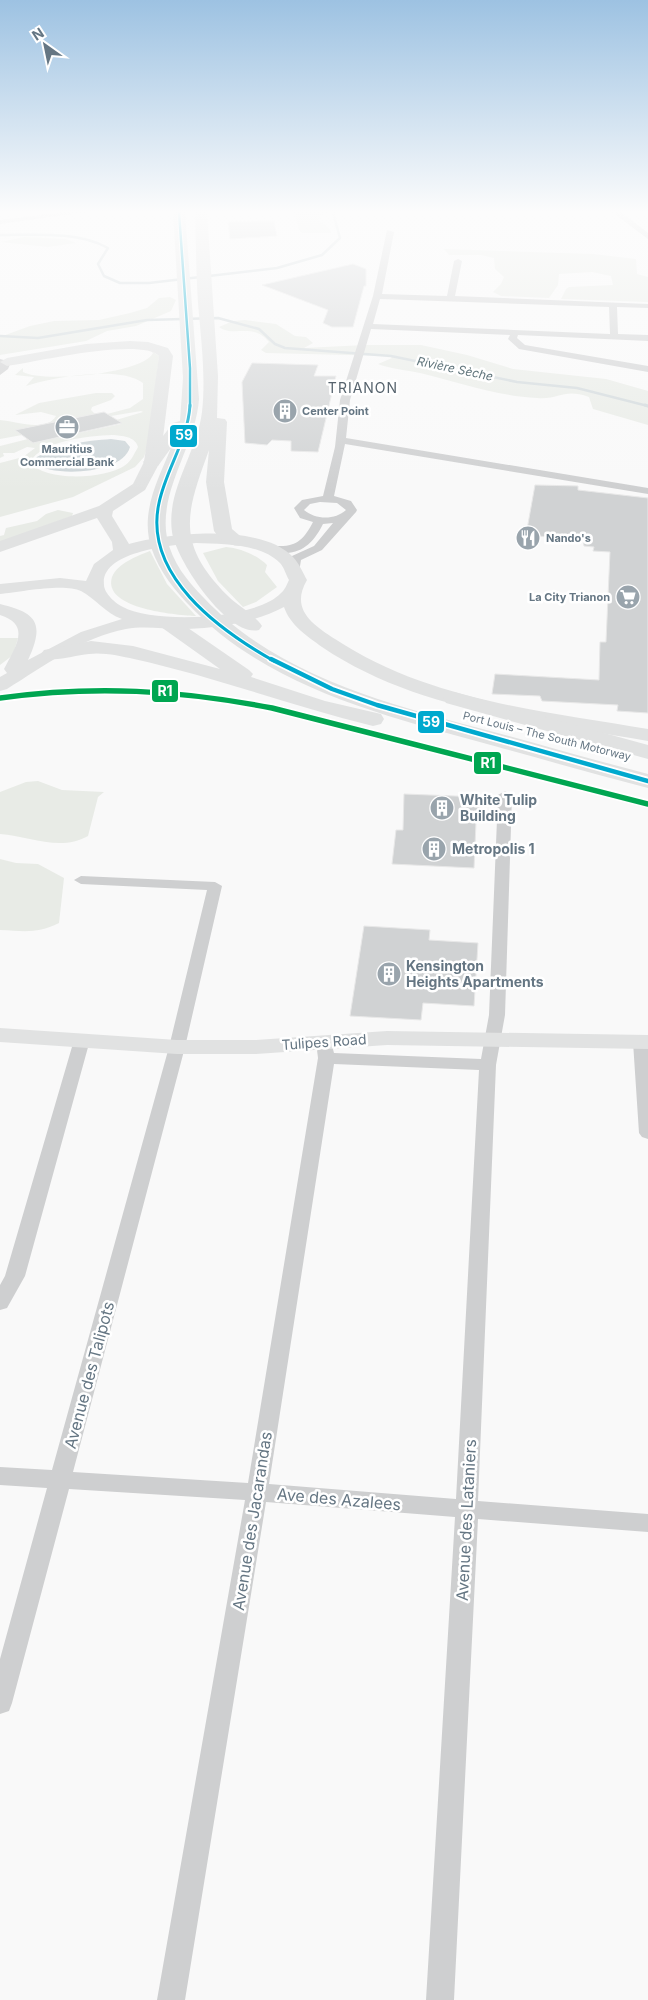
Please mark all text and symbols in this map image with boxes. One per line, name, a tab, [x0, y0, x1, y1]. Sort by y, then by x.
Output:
north arrow	[20, 20, 70, 70]
text: N	[29, 24, 47, 44]
water label: Rivière Sèche	[416, 353, 495, 384]
district label: TRIANON	[328, 379, 398, 396]
building icon: Center Point	[272, 398, 298, 424]
place label: Center Point	[302, 404, 369, 418]
office icon: Mauritius Commercial Bank	[54, 414, 80, 440]
line badge: 59	[169, 424, 198, 448]
text: 59	[175, 426, 193, 443]
place label: Mauritius Commercial Bank	[20, 442, 115, 469]
restaurant icon: Nando's	[515, 525, 541, 551]
place label: Nando's	[546, 531, 591, 545]
supermarket icon: La City Trianon	[615, 584, 641, 610]
place label: La City Trianon	[529, 590, 610, 604]
line badge: R1	[151, 679, 179, 703]
text: R1	[157, 682, 173, 699]
street label: Port Louis – The South Motorway	[462, 708, 632, 764]
line badge: 59	[417, 710, 445, 734]
text: 59	[422, 713, 440, 730]
line badge: R1	[473, 751, 502, 775]
text: R1	[480, 754, 496, 771]
place label: White Tulip Building	[460, 791, 537, 824]
building icon: White Tulip Building	[429, 795, 455, 821]
building icon: Metropolis 1	[421, 836, 447, 862]
place label: Metropolis 1	[452, 840, 535, 857]
place label: Kensington Heights Apartments	[406, 957, 544, 990]
building icon: Kensington Heights Apartments	[376, 961, 402, 987]
street label: Tulipes Road	[281, 1030, 367, 1053]
street label: Avenue des Talipots	[60, 1299, 118, 1451]
street label: Avenue des Jacarandas	[228, 1430, 276, 1612]
street label: Avenue des Lataniers	[452, 1438, 480, 1602]
street label: Ave des Azalees	[276, 1484, 402, 1514]

